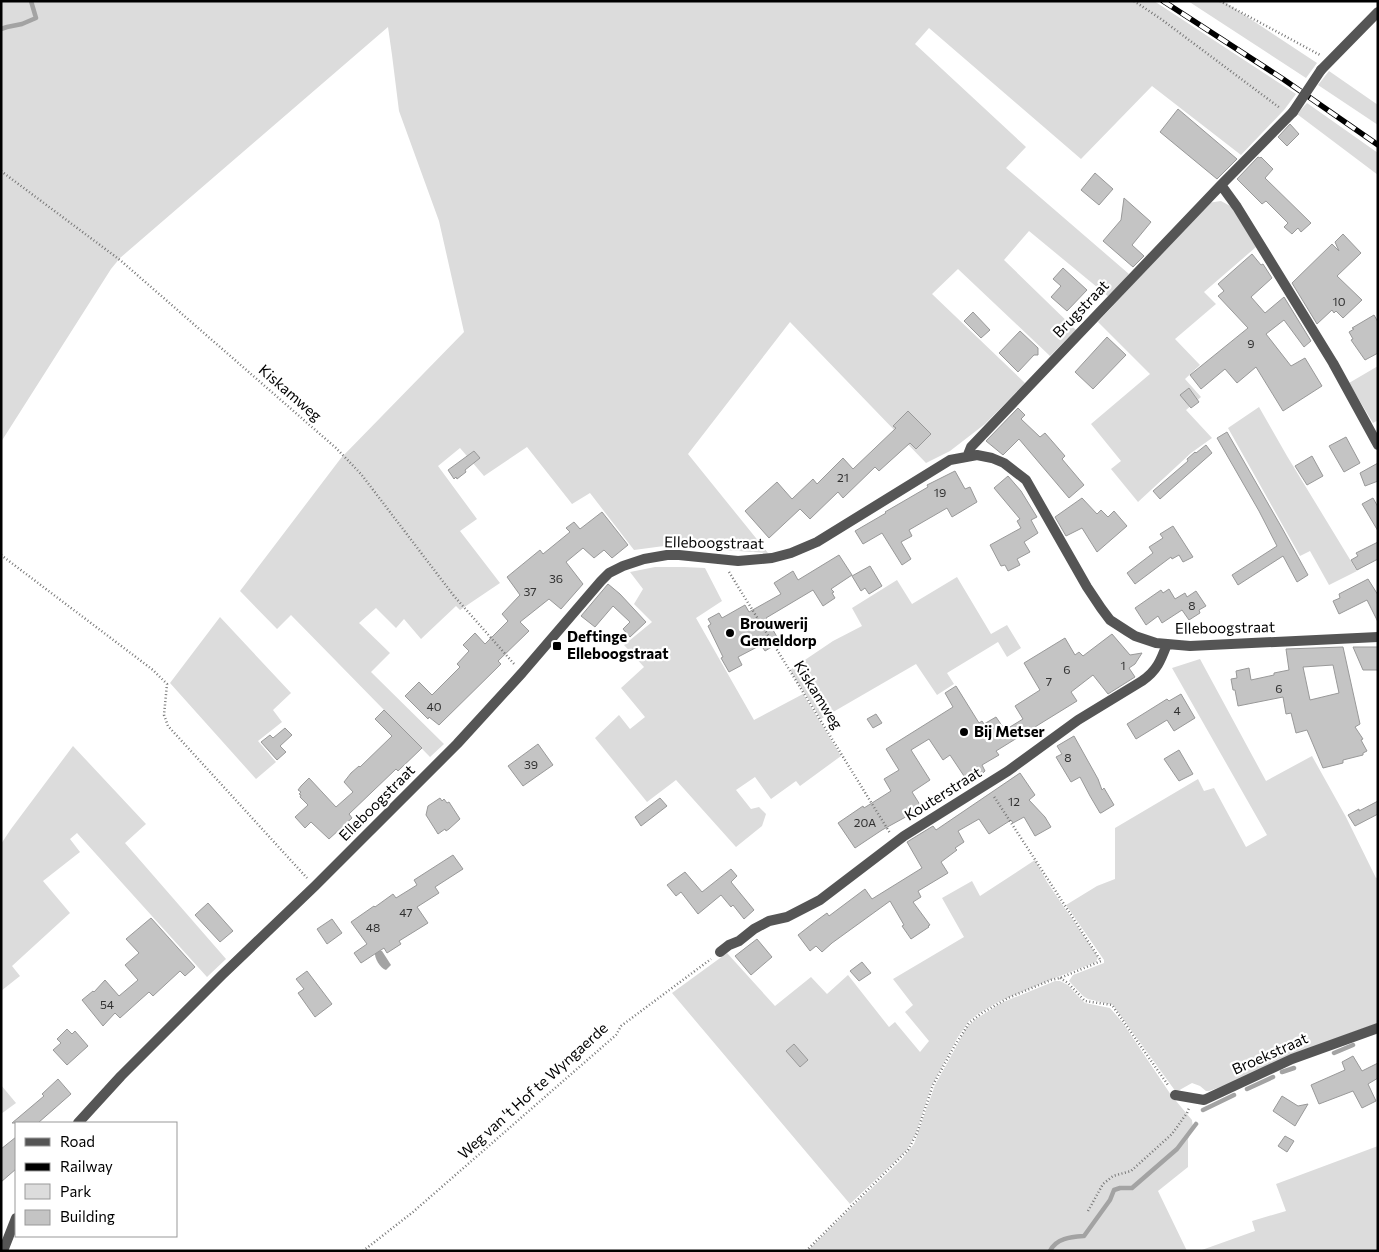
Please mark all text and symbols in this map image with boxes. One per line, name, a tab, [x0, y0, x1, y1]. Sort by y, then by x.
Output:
street label: Brugstraat	[1049, 276, 1112, 341]
house number: 10	[1333, 294, 1346, 308]
house number: 9	[1247, 336, 1255, 350]
street label: Kiskamweg	[256, 360, 326, 424]
house number: 21	[837, 470, 849, 484]
house number: 19	[934, 485, 946, 499]
street label: Elleboogstraat	[664, 532, 764, 552]
house number: 36	[549, 571, 563, 585]
house number: 37	[523, 584, 537, 598]
house number: 8	[1188, 598, 1196, 612]
place label: Brouwerij Gemeldorp	[740, 614, 817, 649]
street label: Elleboogstraat	[1175, 617, 1275, 637]
place label: Deftinge Elleboogstraat	[567, 627, 669, 662]
marker: Brouwerij Gemeldorp	[724, 627, 736, 639]
marker: Deftinge Elleboogstraat	[551, 640, 563, 652]
street label: Kiskamweg	[791, 657, 847, 732]
house number: 1	[1120, 658, 1126, 672]
house number: 6	[1063, 662, 1071, 676]
house number: 7	[1046, 674, 1052, 688]
house number: 6	[1275, 681, 1283, 695]
house number: 40	[426, 699, 442, 713]
house number: 4	[1173, 703, 1181, 717]
place label: Bij Metser	[974, 722, 1045, 740]
marker: Bij Metser	[958, 726, 970, 738]
house number: 8	[1064, 750, 1072, 764]
house number: 39	[524, 757, 538, 771]
street label: Elleboogstraat	[335, 761, 418, 844]
street label: Kouterstraat	[901, 762, 984, 824]
house number: 12	[1008, 794, 1020, 808]
house number: 20A	[854, 815, 876, 829]
house number: 47	[399, 905, 413, 919]
house number: 48	[366, 920, 380, 934]
house number: 54	[100, 997, 114, 1011]
street label: Weg van 't Hof te Wyngaerde	[454, 1018, 611, 1162]
street label: Broekstraat	[1229, 1028, 1310, 1078]
legend	[15, 1122, 178, 1237]
text: Road	[60, 1132, 95, 1150]
text: Railway	[60, 1157, 113, 1175]
text: Park	[60, 1182, 91, 1200]
text: Building	[60, 1207, 115, 1225]

